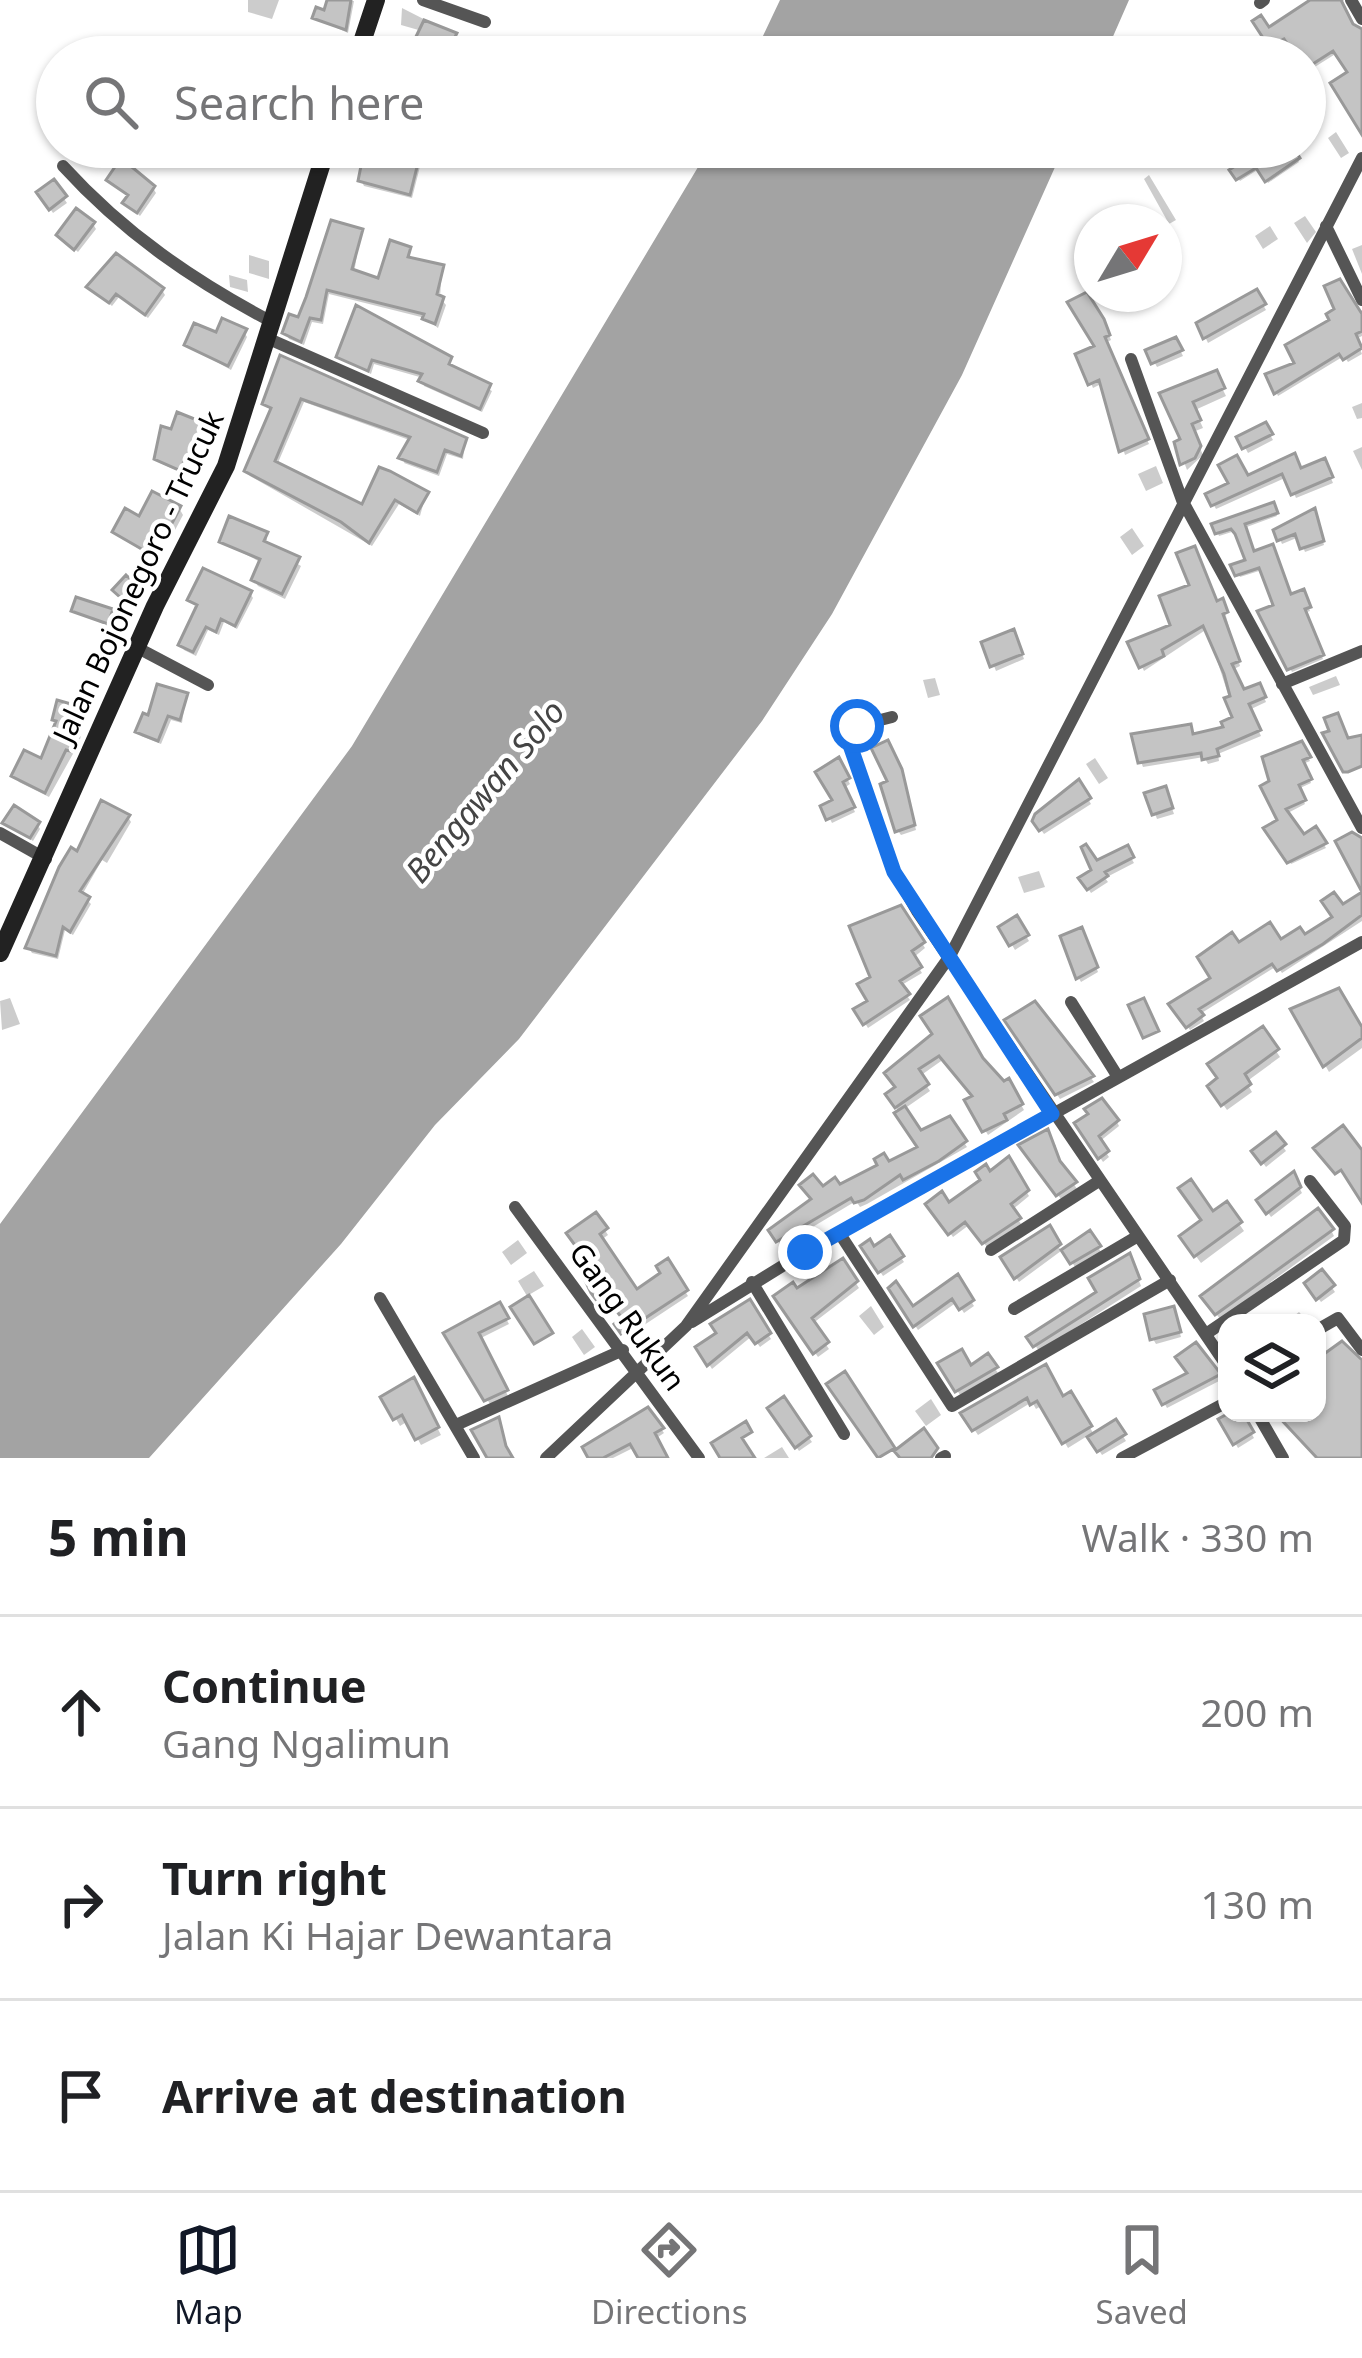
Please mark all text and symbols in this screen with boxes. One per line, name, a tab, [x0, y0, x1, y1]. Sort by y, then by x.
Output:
search box	[36, 36, 1326, 168]
icon: search	[78, 69, 144, 135]
text: Search here	[174, 72, 424, 133]
north arrow	[1074, 204, 1182, 312]
street label: Jalan Bojonegoro - Trucuk	[41, 404, 233, 752]
water label: Bengawan Solo	[395, 690, 574, 892]
route start	[830, 699, 884, 753]
route end	[778, 1225, 832, 1279]
street label: Gang Rukun	[561, 1234, 696, 1398]
map controls	[1218, 1314, 1326, 1422]
button: layers	[1218, 1314, 1326, 1422]
text: 5 min	[48, 1501, 189, 1571]
text: Walk · 330 m	[1081, 1510, 1314, 1563]
text: Continue	[162, 1655, 367, 1716]
icon: ahead	[48, 1679, 114, 1745]
text: 200 m	[1200, 1685, 1314, 1738]
text: Gang Ngalimun	[162, 1716, 451, 1769]
text: Turn right	[162, 1847, 387, 1908]
icon: right	[48, 1871, 114, 1937]
text: 130 m	[1200, 1877, 1314, 1930]
text: Jalan Ki Hajar Dewantara	[162, 1908, 614, 1961]
icon: arrive	[48, 2063, 114, 2129]
text: Arrive at destination	[162, 2065, 627, 2126]
tab: Map	[174, 2217, 243, 2334]
tab: Directions	[591, 2217, 748, 2334]
tab: Saved	[1096, 2217, 1188, 2334]

